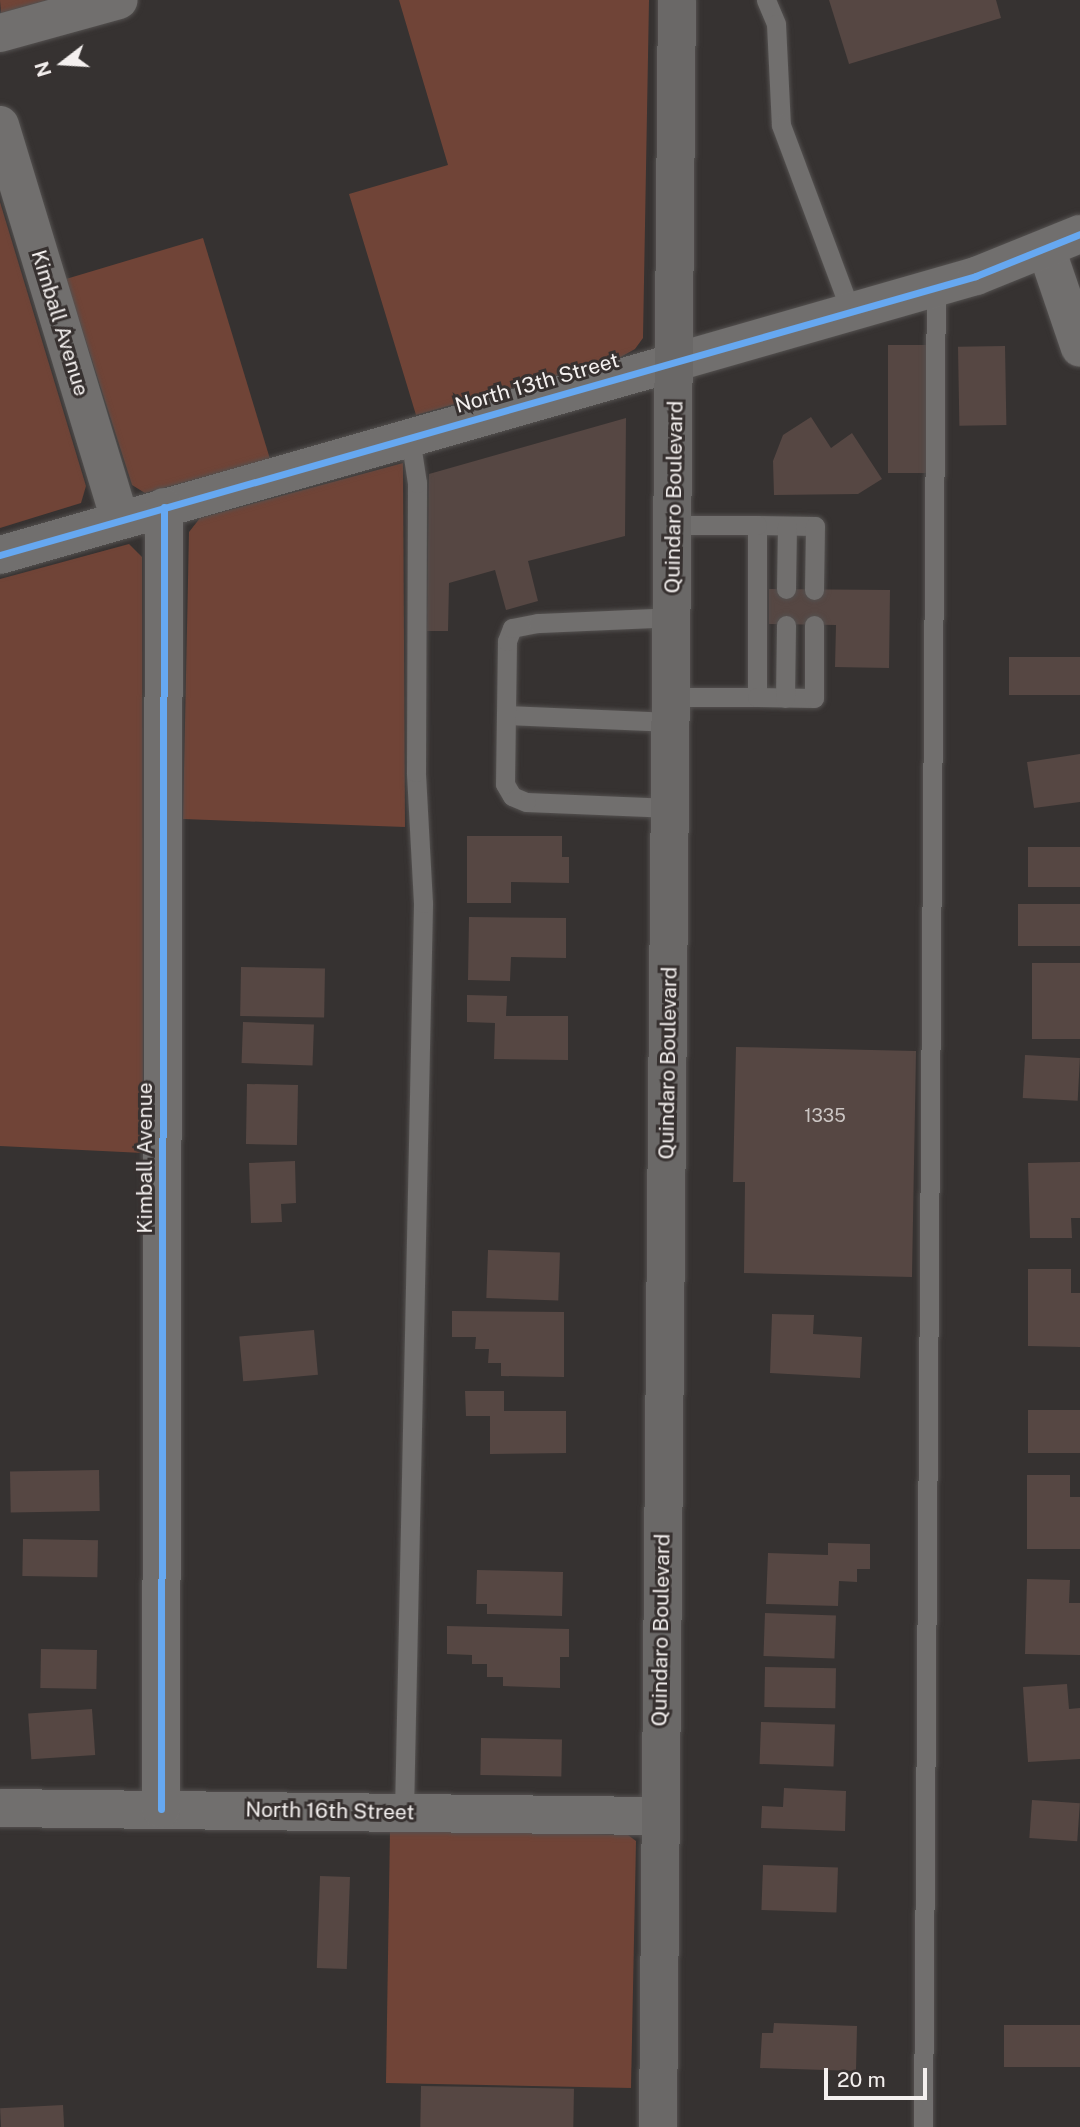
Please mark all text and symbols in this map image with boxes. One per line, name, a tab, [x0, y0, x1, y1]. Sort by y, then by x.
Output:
north arrow	[28, 28, 98, 98]
text: N	[30, 59, 56, 79]
street label: Kimball Avenue	[26, 247, 94, 399]
street label: North 13th Street	[452, 348, 622, 418]
street label: Quindaro Boulevard	[660, 400, 688, 594]
street label: Quindaro Boulevard	[654, 966, 682, 1160]
street label: Kimball Avenue	[132, 1082, 158, 1234]
house number: 1335	[804, 1105, 846, 1127]
street label: Quindaro Boulevard	[647, 1533, 675, 1727]
street label: North 16th Street	[245, 1797, 415, 1825]
scale bar	[828, 2054, 931, 2098]
text: 20 m	[837, 2067, 886, 2092]

